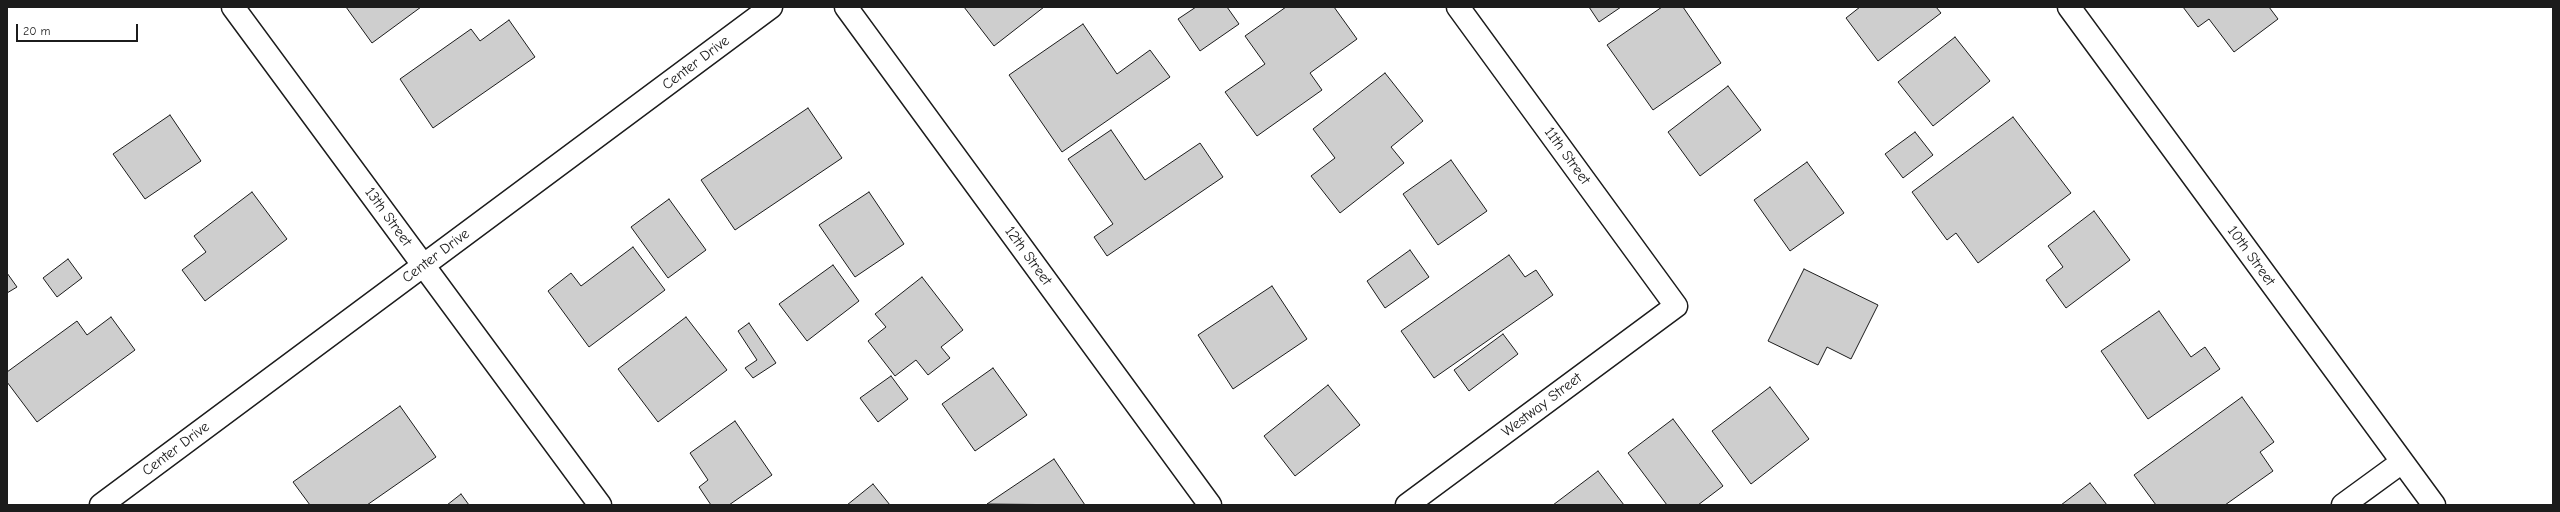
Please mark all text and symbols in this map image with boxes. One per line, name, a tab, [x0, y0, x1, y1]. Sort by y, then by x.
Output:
scale bar	[18, 16, 140, 42]
text: 20 m	[23, 24, 51, 38]
street label: Center Drive	[659, 32, 733, 94]
street label: 11th Street	[1540, 124, 1594, 188]
street label: 13th Street	[361, 184, 415, 250]
street label: 10th Street	[2223, 222, 2279, 290]
street label: 12th Street	[1001, 223, 1055, 289]
street label: Center Drive	[399, 225, 473, 287]
street label: Westway Street	[1498, 369, 1586, 441]
street label: Center Drive	[139, 418, 213, 480]

